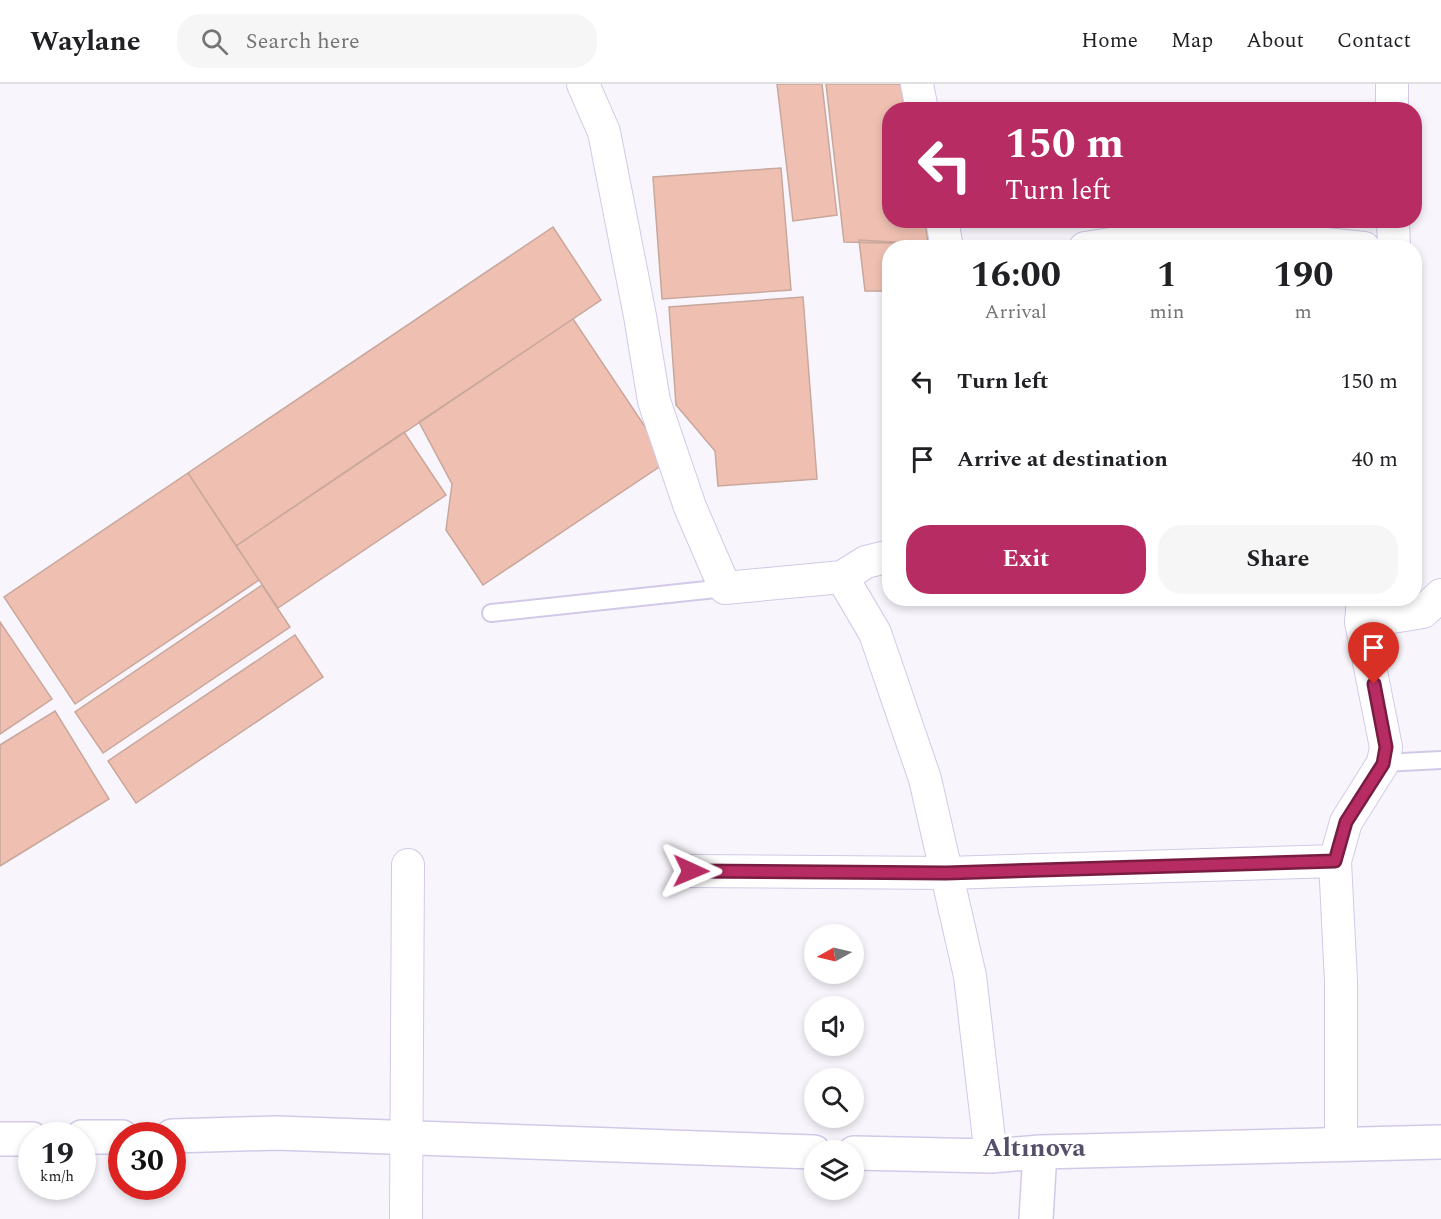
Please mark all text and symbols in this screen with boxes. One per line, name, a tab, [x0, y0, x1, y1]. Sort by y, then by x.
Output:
search box	[177, 14, 597, 68]
text: Waylane	[30, 20, 141, 63]
icon: search	[198, 25, 231, 58]
text: Search here	[246, 25, 360, 58]
text: Home	[1081, 25, 1138, 57]
text: Map	[1171, 25, 1213, 57]
text: About	[1246, 25, 1304, 57]
text: Contact	[1337, 25, 1411, 57]
text: 150 m	[1005, 113, 1124, 176]
icon: left	[906, 126, 984, 204]
text: Turn left	[1005, 170, 1111, 212]
text: 16:00	[970, 248, 1061, 303]
text: 1	[1157, 248, 1177, 303]
text: 190	[1273, 248, 1333, 303]
text: Arrival	[985, 297, 1047, 327]
text: min	[1149, 297, 1184, 327]
text: m	[1295, 297, 1312, 327]
icon: left	[906, 365, 939, 398]
text: Turn left	[957, 365, 1049, 398]
text: 150 m	[1341, 365, 1398, 398]
icon: arrive	[906, 443, 939, 476]
text: Arrive at destination	[957, 443, 1168, 476]
text: 40 m	[1352, 443, 1398, 476]
button: Exit	[906, 525, 1146, 594]
button: Share	[1158, 525, 1398, 594]
pin	[1348, 622, 1399, 684]
icon: arrive	[1357, 631, 1390, 664]
position arrow	[659, 839, 723, 903]
north arrow	[804, 924, 864, 984]
map controls	[804, 924, 864, 1200]
button: sound	[804, 996, 864, 1056]
button: search	[804, 1068, 864, 1128]
speed limit sign: 30	[108, 1122, 186, 1200]
district label: Altınova	[982, 1128, 1086, 1168]
text: 19	[40, 1131, 74, 1177]
button: layers	[804, 1140, 864, 1200]
text: km/h	[40, 1165, 74, 1188]

